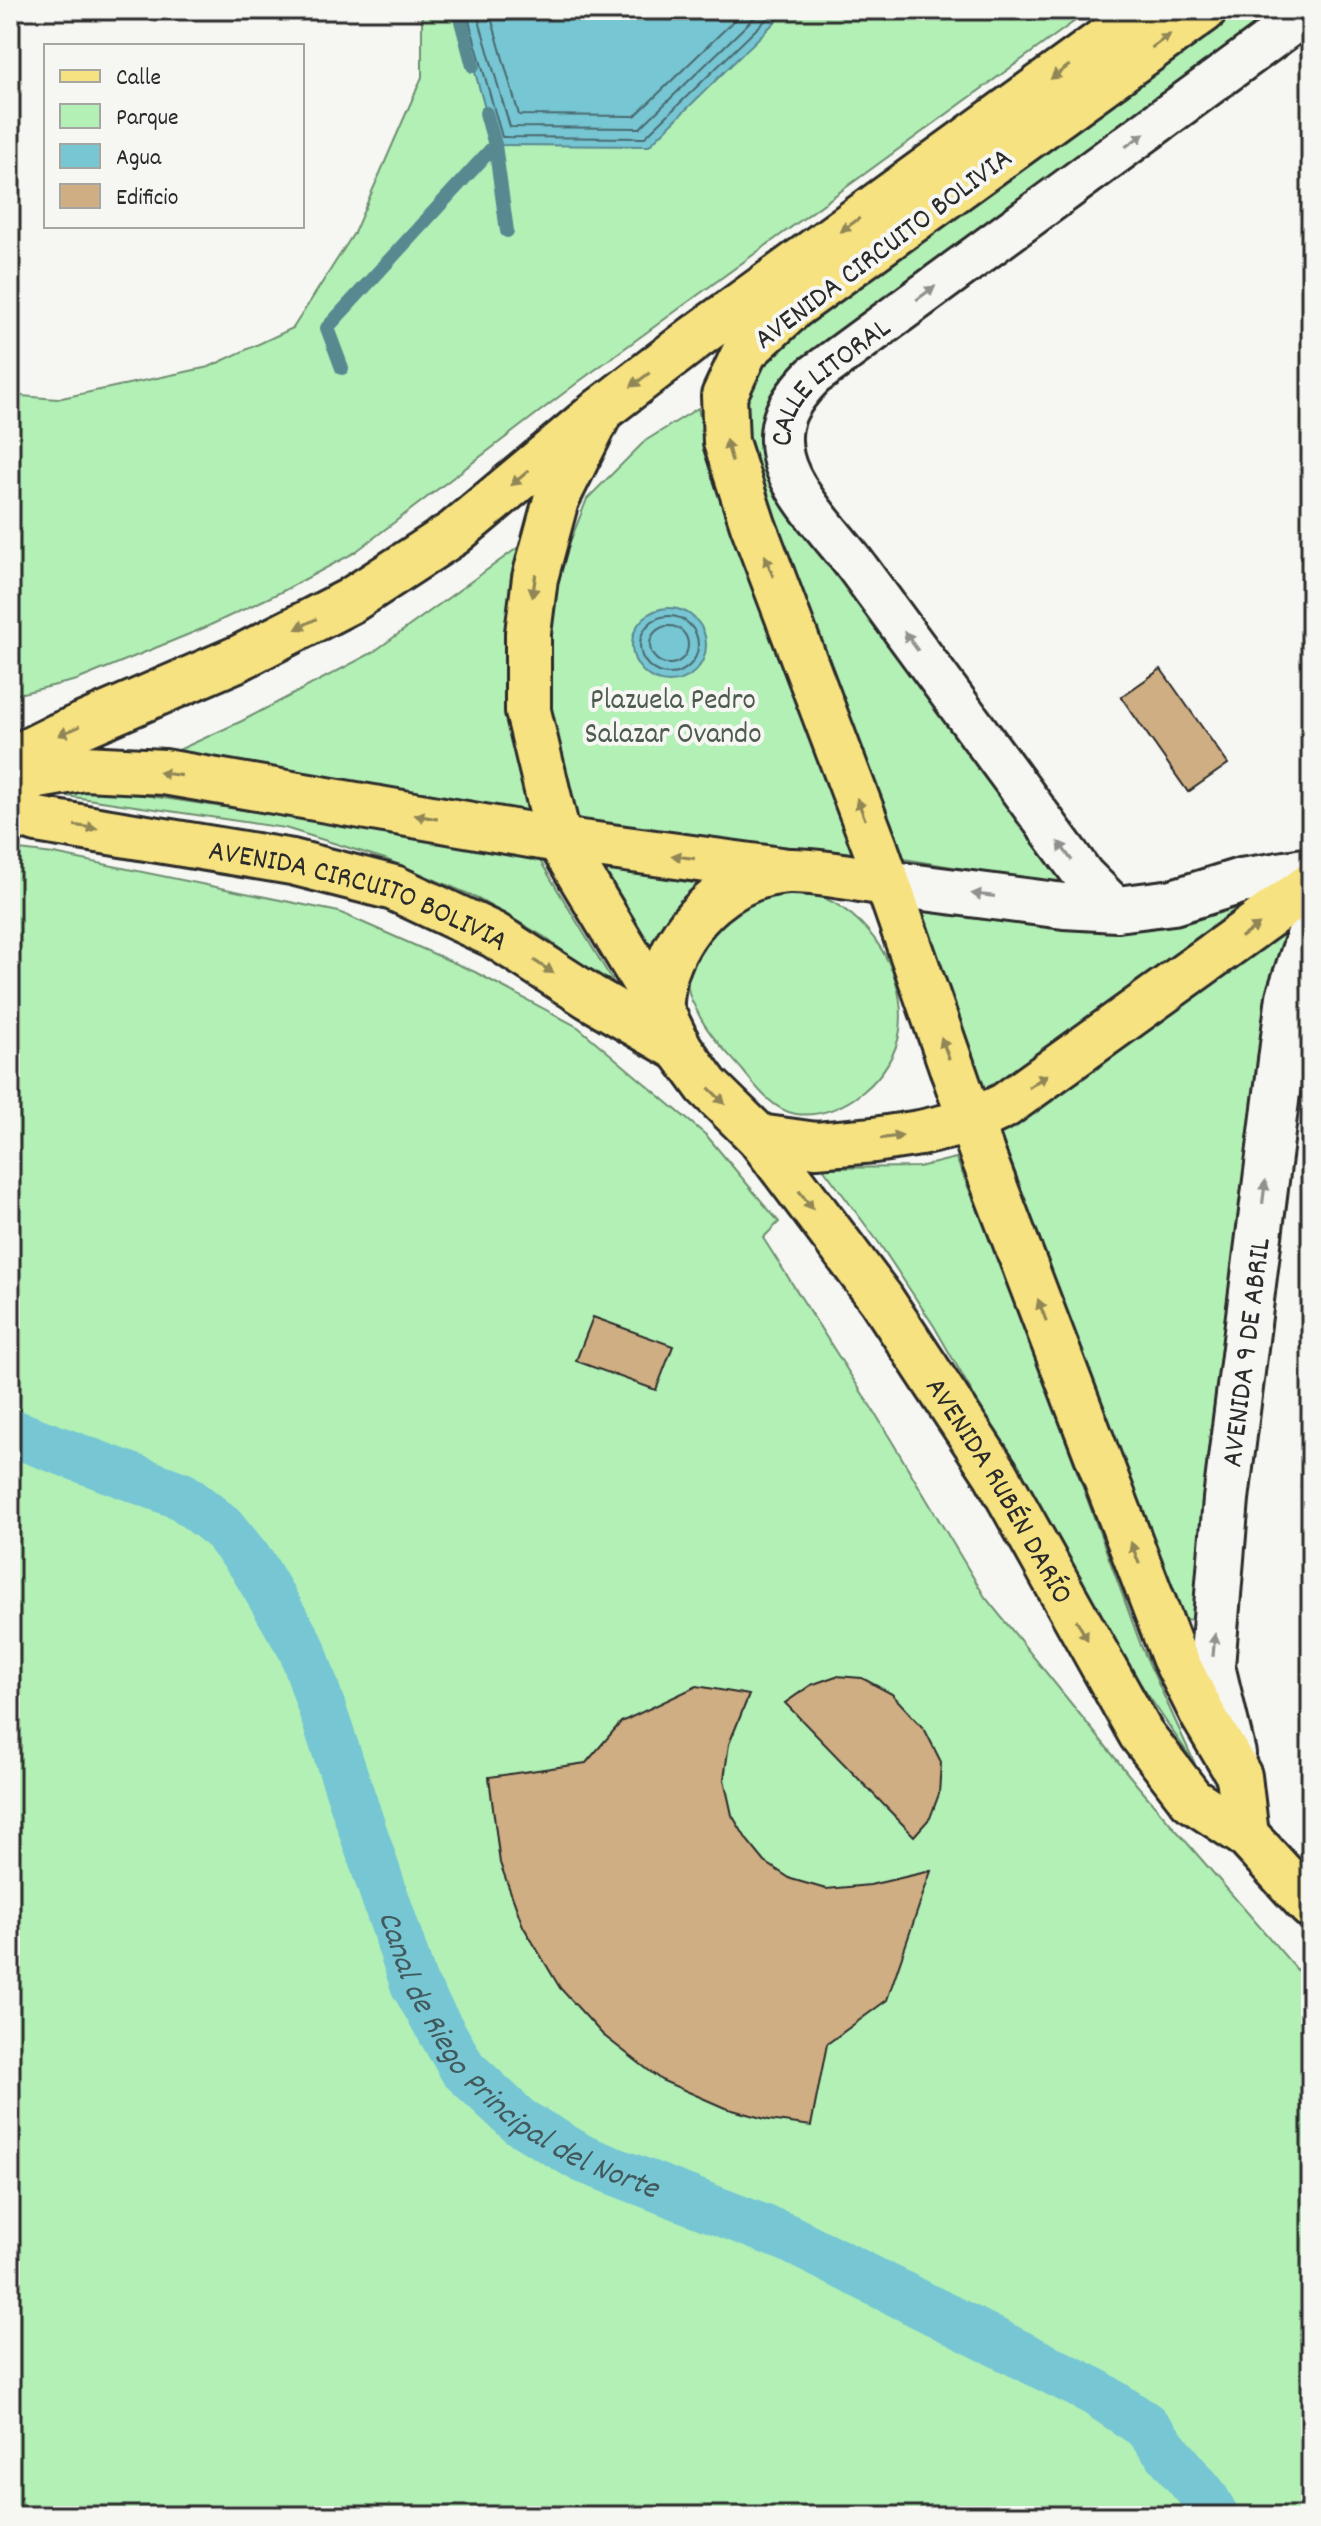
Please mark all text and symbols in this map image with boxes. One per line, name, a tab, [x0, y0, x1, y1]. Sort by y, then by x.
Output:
one-way arrow	[1150, 34, 1171, 50]
legend	[44, 44, 304, 228]
text: Calle	[116, 62, 161, 96]
one-way arrow	[1050, 64, 1070, 80]
text: Parque	[116, 102, 179, 136]
one-way arrow	[1125, 132, 1145, 148]
street label: AVENIDA CIRCUITO BOLIVIA	[746, 139, 1023, 362]
text: Agua	[116, 142, 162, 176]
text: Edificio	[116, 182, 178, 216]
one-way arrow	[839, 217, 860, 233]
one-way arrow	[915, 286, 936, 302]
street label: CALLE LITORAL	[764, 309, 901, 446]
one-way arrow	[630, 371, 651, 387]
one-way arrow	[723, 439, 735, 464]
one-way arrow	[510, 469, 530, 486]
one-way arrow	[762, 554, 775, 578]
one-way arrow	[527, 574, 540, 599]
one-way arrow	[294, 617, 317, 630]
one-way arrow	[904, 631, 920, 651]
park label: Plazuela Pedro Salazar Ovando	[584, 681, 762, 758]
one-way arrow	[57, 725, 81, 738]
one-way arrow	[157, 767, 182, 780]
one-way arrow	[854, 797, 867, 821]
one-way arrow	[413, 810, 438, 823]
one-way arrow	[74, 821, 99, 834]
street label: AVENIDA CIRCUITO BOLIVIA	[205, 832, 515, 965]
one-way arrow	[1058, 840, 1073, 861]
one-way arrow	[670, 850, 695, 863]
one-way arrow	[971, 888, 996, 901]
one-way arrow	[1240, 924, 1261, 939]
one-way arrow	[533, 959, 555, 974]
one-way arrow	[939, 1036, 951, 1060]
one-way arrow	[1028, 1074, 1049, 1090]
one-way arrow	[707, 1086, 726, 1105]
one-way arrow	[880, 1130, 905, 1143]
one-way arrow	[1258, 1179, 1271, 1204]
one-way arrow	[798, 1189, 814, 1210]
street label: AVENIDA 9 DE ABRIL	[1213, 1236, 1285, 1470]
one-way arrow	[1035, 1298, 1048, 1322]
street label: AVENIDA RUBÉN DARÍO	[912, 1370, 1081, 1613]
one-way arrow	[1128, 1541, 1141, 1565]
one-way arrow	[1075, 1619, 1089, 1641]
one-way arrow	[1208, 1632, 1221, 1657]
water label: Canal de Riego Principal del Norte	[363, 1906, 666, 2215]

